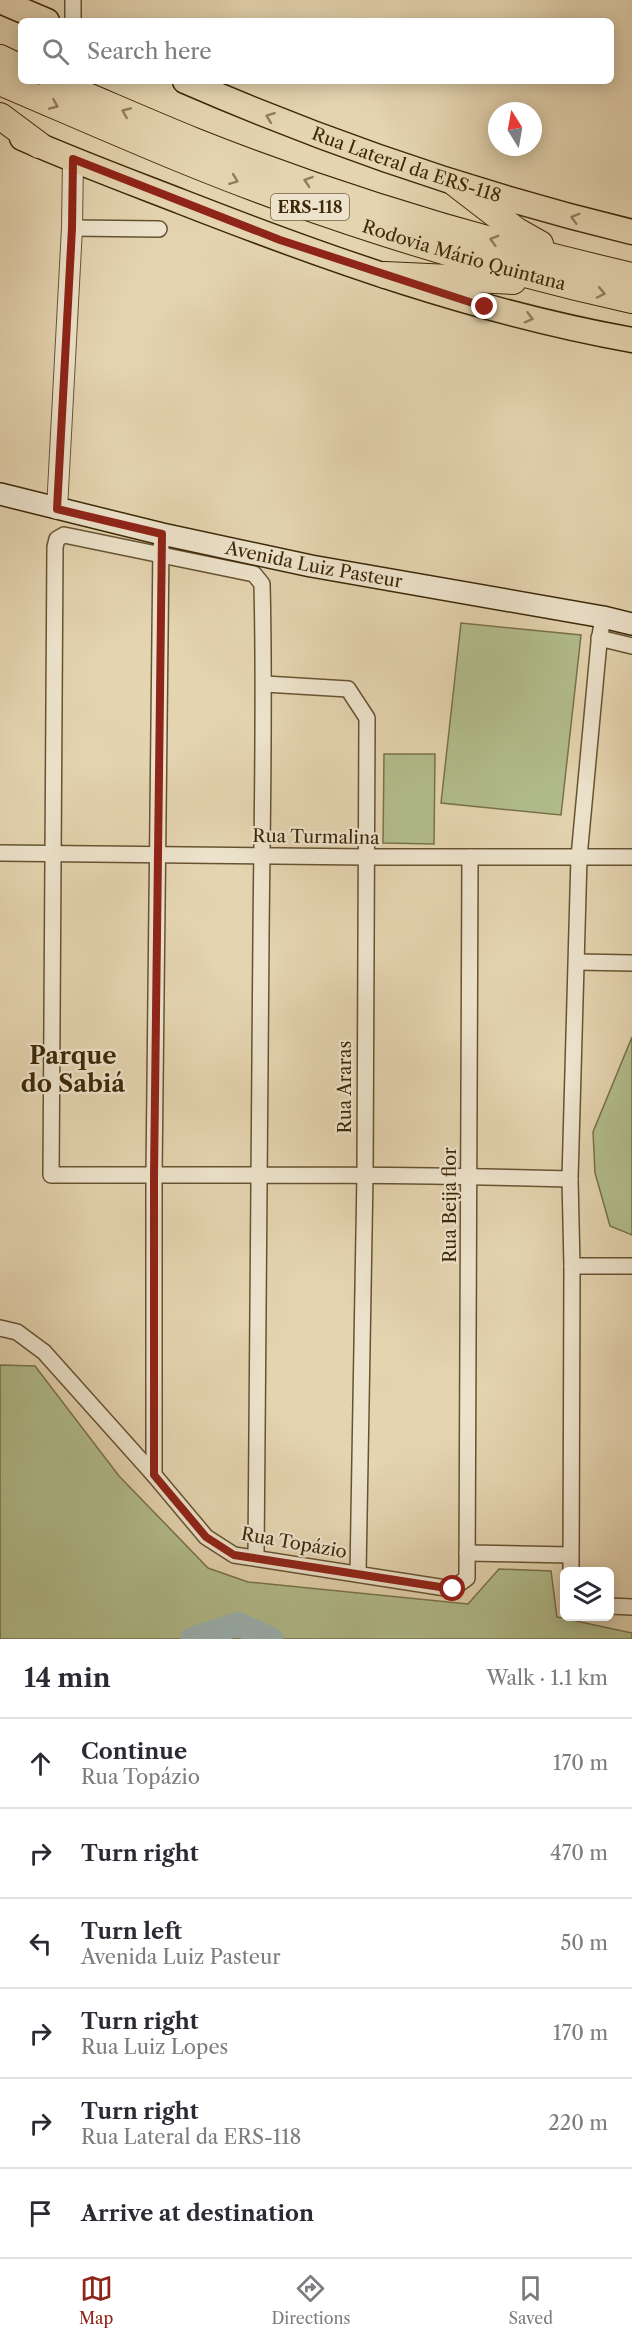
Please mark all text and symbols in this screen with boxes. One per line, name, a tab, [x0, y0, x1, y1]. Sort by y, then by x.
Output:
search box	[18, 18, 614, 84]
icon: search	[39, 35, 72, 68]
text: Search here	[87, 38, 212, 65]
one-way arrow	[48, 98, 59, 110]
north arrow	[488, 102, 542, 156]
one-way arrow	[121, 107, 132, 119]
one-way arrow	[266, 112, 276, 125]
street label: Rua Lateral da ERS-118	[308, 121, 504, 207]
one-way arrow	[228, 172, 239, 185]
one-way arrow	[303, 176, 314, 189]
road number: ERS-118	[271, 194, 349, 220]
one-way arrow	[570, 212, 580, 225]
street label: Rodovia Mário Quintana	[360, 215, 569, 295]
one-way arrow	[489, 235, 499, 248]
one-way arrow	[595, 286, 605, 299]
route end	[471, 293, 497, 319]
one-way arrow	[524, 311, 534, 324]
street label: Avenida Luiz Pasteur	[222, 537, 405, 593]
street label: Rua Turmalina	[252, 825, 380, 849]
district label: Parque do Sabiá	[21, 1041, 126, 1098]
street label: Rua Araras	[334, 1041, 356, 1133]
street label: Rua Beija flor	[439, 1147, 461, 1263]
street label: Rua Topázio	[239, 1523, 349, 1563]
map controls	[560, 1567, 614, 1621]
button: layers	[560, 1567, 614, 1621]
route start	[439, 1575, 465, 1601]
text: 14 min	[24, 1662, 111, 1694]
text: Walk · 1.1 km	[486, 1666, 608, 1690]
text: Continue	[81, 1738, 187, 1765]
icon: ahead	[24, 1747, 57, 1780]
text: 170 m	[553, 1751, 608, 1775]
text: Rua Topázio	[81, 1765, 200, 1789]
icon: right	[24, 1837, 57, 1870]
text: Turn right	[81, 1840, 199, 1867]
text: 470 m	[550, 1841, 608, 1865]
text: Turn left	[81, 1918, 182, 1945]
icon: left	[24, 1927, 57, 1960]
text: 50 m	[561, 1931, 608, 1955]
text: Avenida Luiz Pasteur	[81, 1945, 281, 1969]
text: Turn right	[81, 2008, 199, 2035]
icon: right	[24, 2017, 57, 2050]
text: 170 m	[553, 2021, 608, 2045]
text: Rua Luiz Lopes	[81, 2035, 228, 2059]
text: Turn right	[81, 2098, 199, 2125]
icon: right	[24, 2107, 57, 2140]
text: 220 m	[548, 2111, 608, 2135]
text: Rua Lateral da ERS-118	[81, 2125, 301, 2149]
icon: arrive	[24, 2197, 57, 2230]
text: Arrive at destination	[81, 2200, 314, 2227]
tab: Map	[79, 2272, 113, 2328]
tab: Directions	[271, 2272, 350, 2328]
tab: Saved	[509, 2272, 553, 2328]

